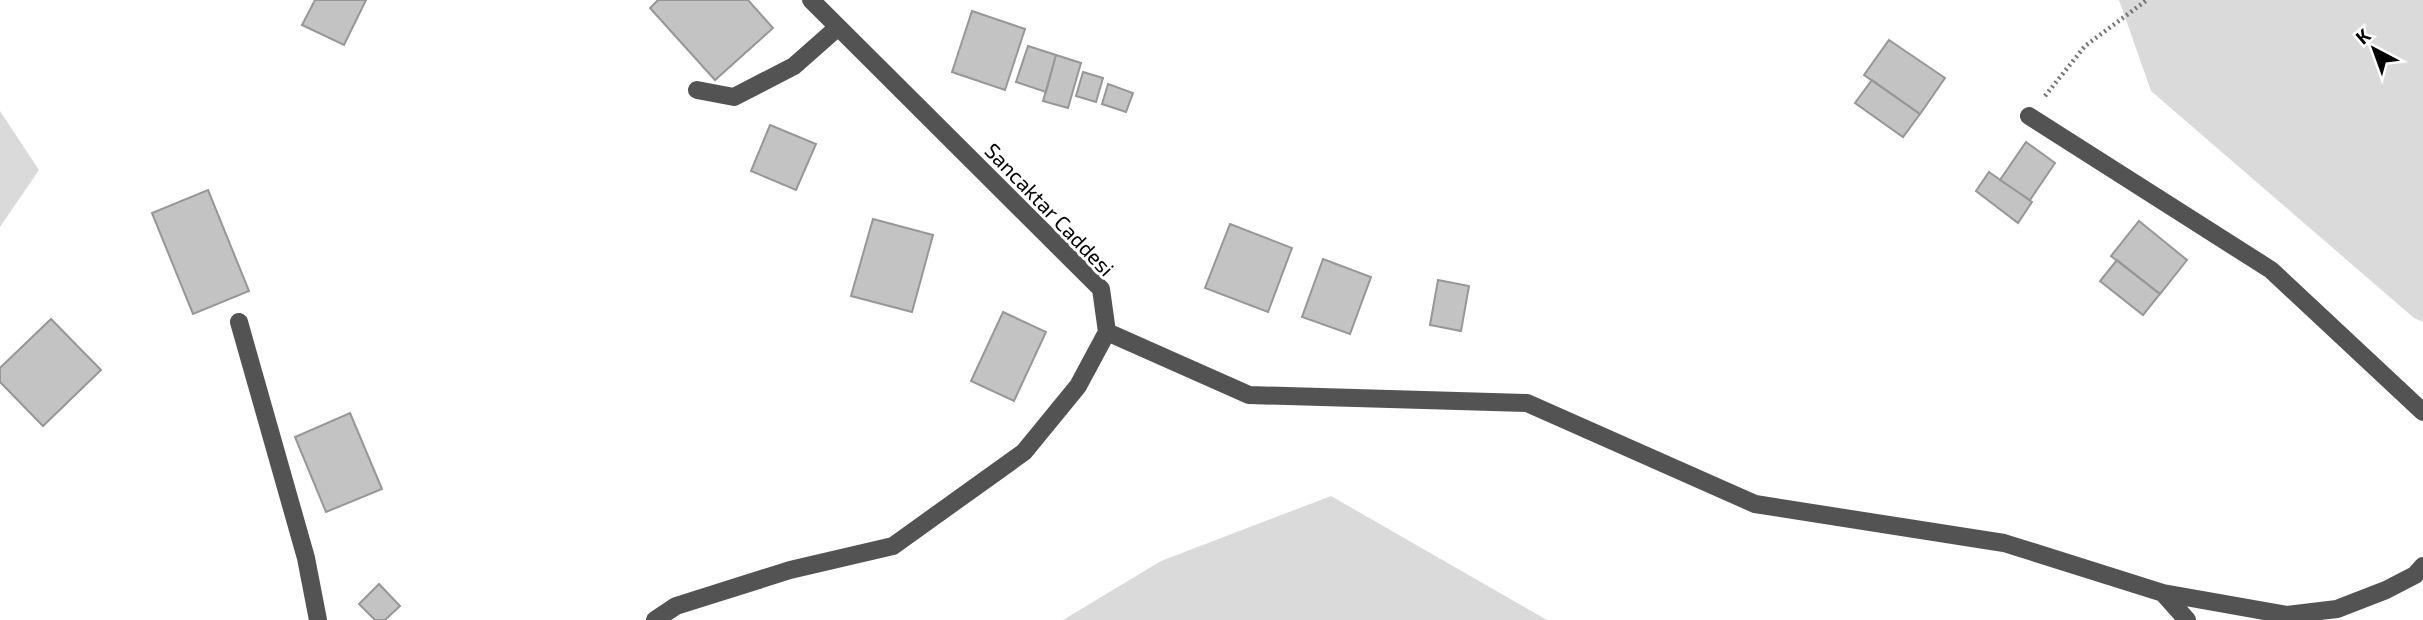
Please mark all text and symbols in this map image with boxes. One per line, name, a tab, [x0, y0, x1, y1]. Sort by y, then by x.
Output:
north arrow	[2339, 14, 2409, 84]
text: K	[2350, 23, 2375, 48]
street label: Sancaktar Caddesi	[980, 137, 1120, 281]

